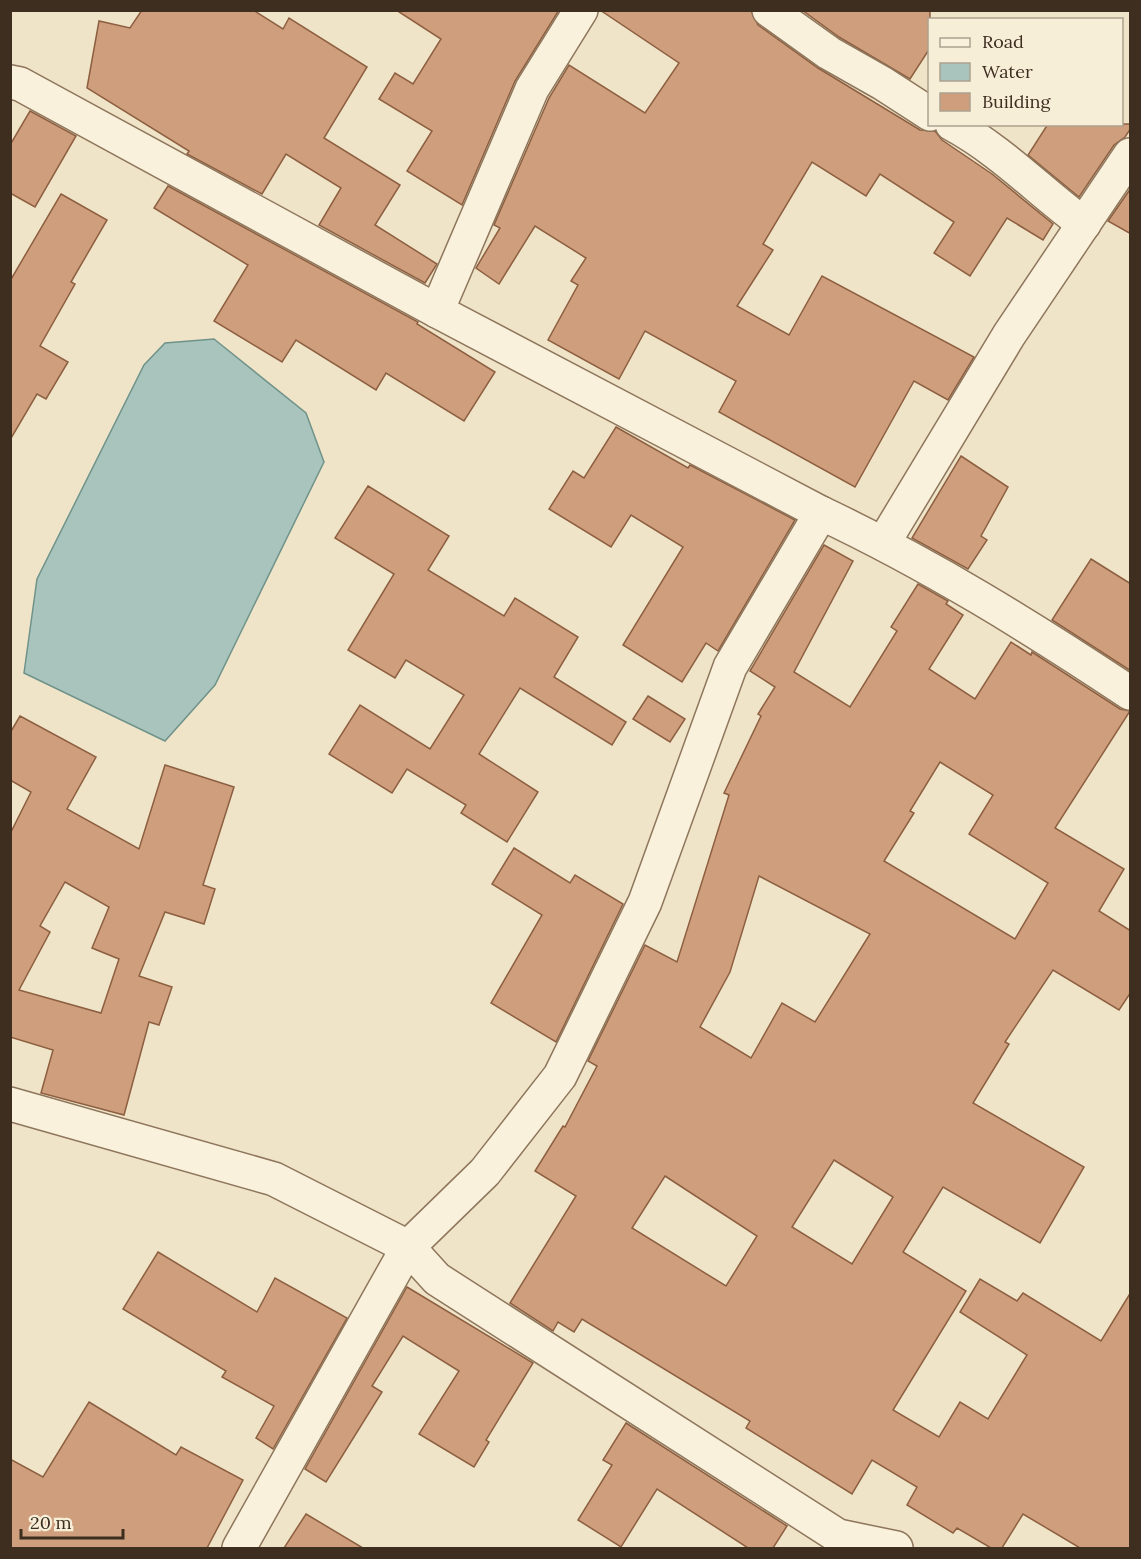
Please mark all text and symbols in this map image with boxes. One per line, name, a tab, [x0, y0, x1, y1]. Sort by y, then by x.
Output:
legend	[928, 18, 1123, 126]
text: Road	[982, 30, 1024, 53]
text: Water	[982, 60, 1033, 83]
text: Building	[982, 90, 1052, 113]
scale bar	[21, 1502, 123, 1540]
text: 20 m	[30, 1511, 72, 1534]

